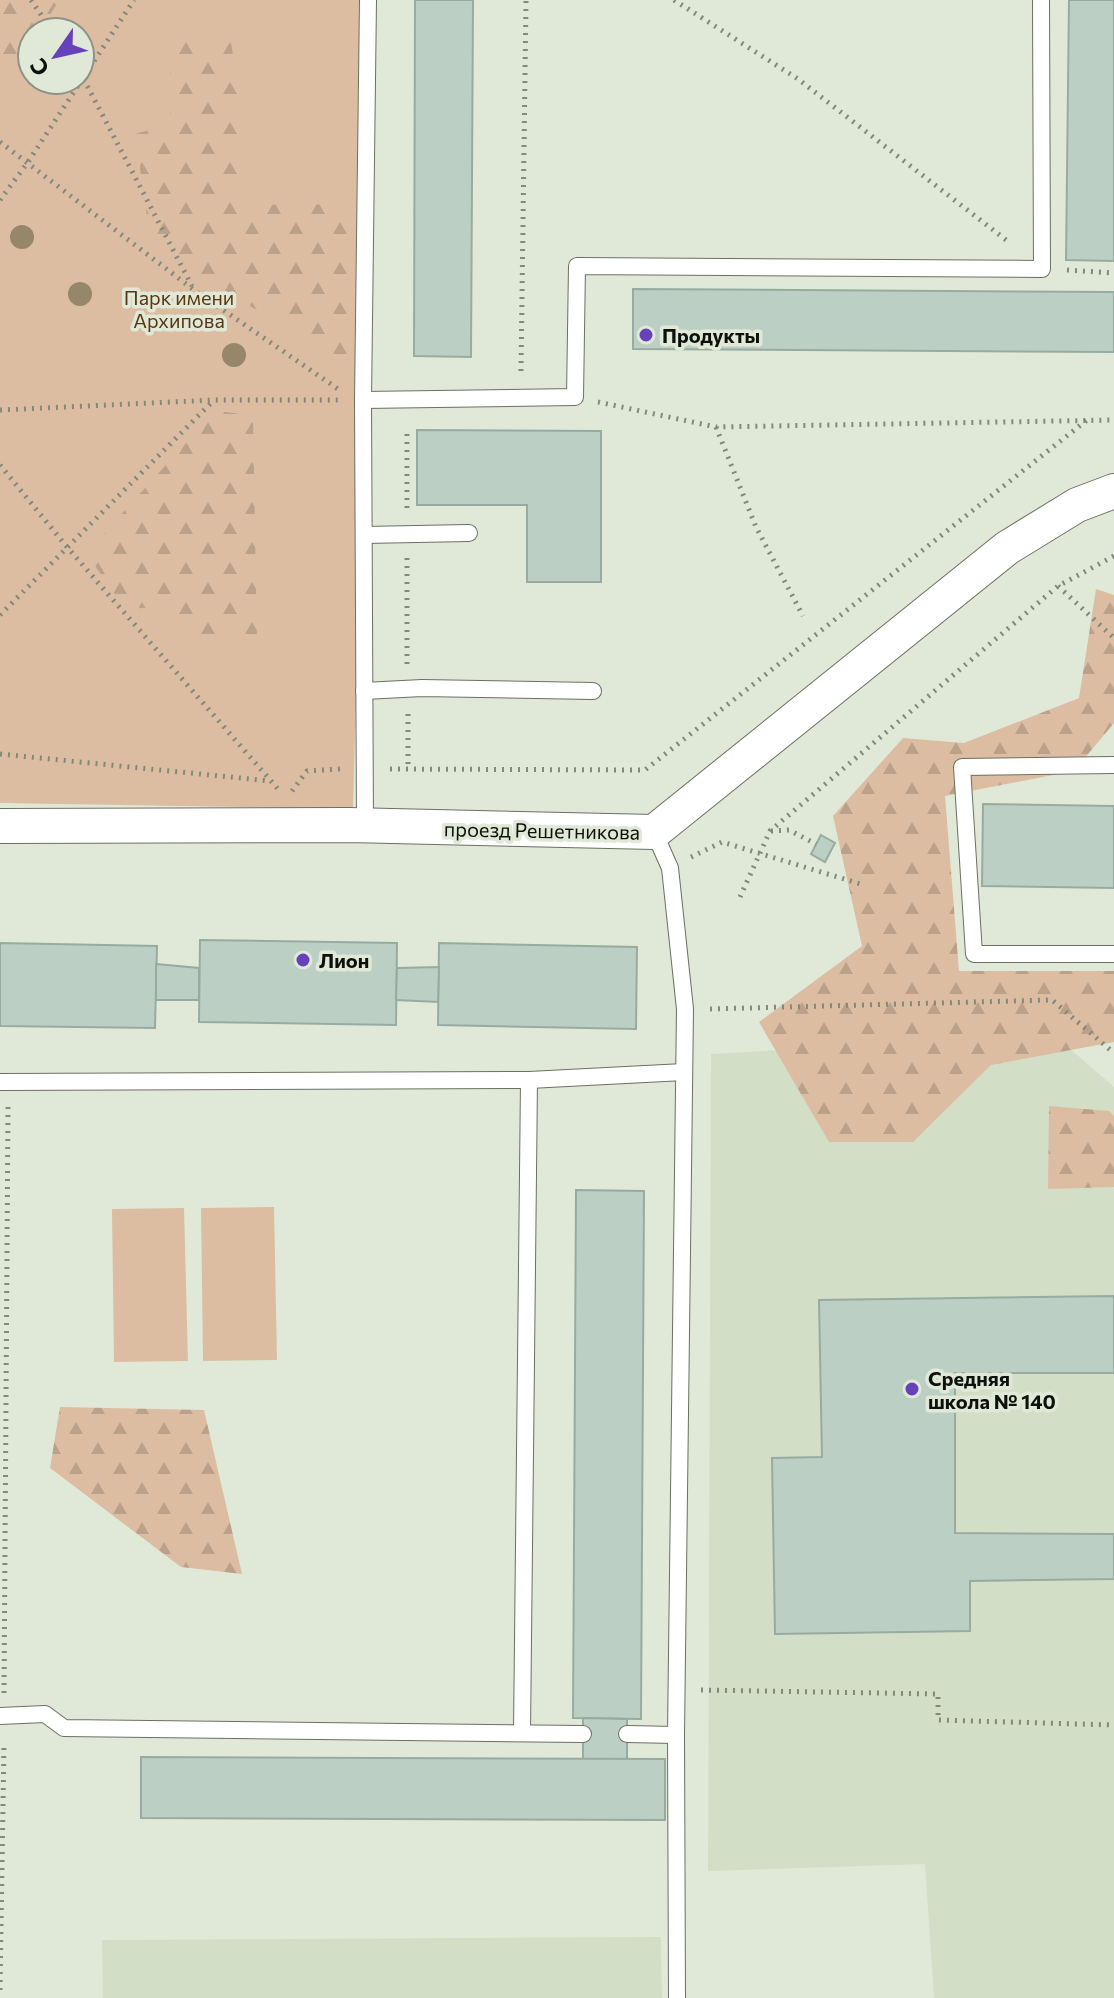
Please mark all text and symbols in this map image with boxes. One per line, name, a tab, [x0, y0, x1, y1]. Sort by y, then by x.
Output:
north arrow	[16, 16, 96, 96]
text: С	[24, 54, 54, 81]
park label: Парк имени Архипова	[124, 285, 234, 332]
place label: Продукты	[662, 323, 760, 347]
marker: Продукты	[637, 326, 655, 344]
street label: проезд Решетникова	[444, 816, 640, 844]
place label: Лион	[319, 948, 369, 972]
marker: Лион	[294, 951, 312, 969]
place label: Средняя школа № 140	[928, 1366, 1056, 1413]
marker: Средняя школа № 140	[903, 1380, 921, 1398]

